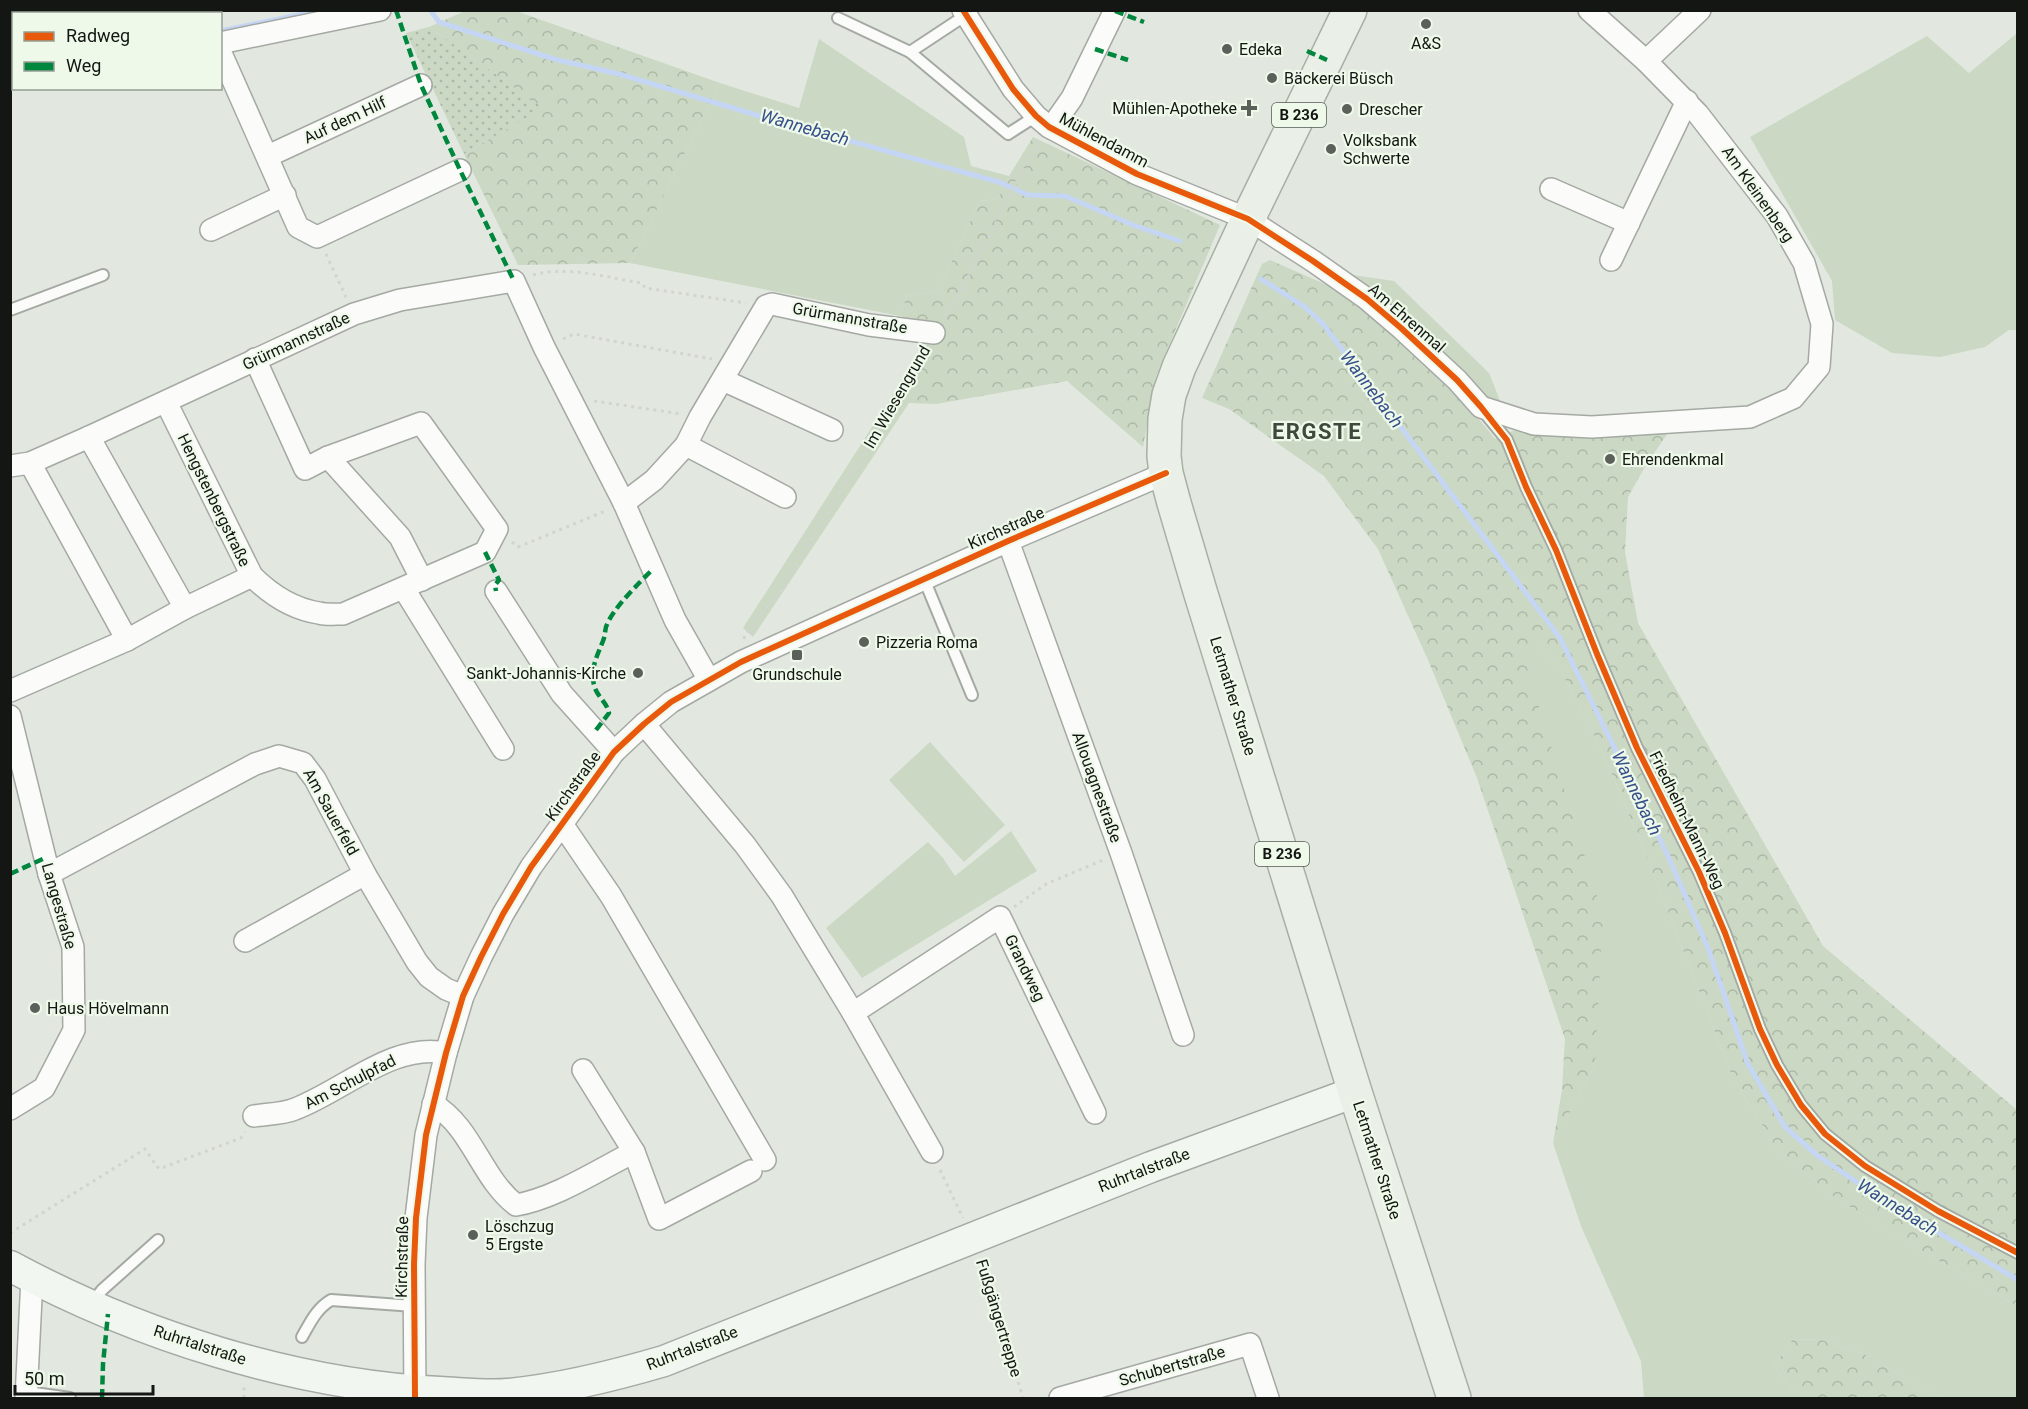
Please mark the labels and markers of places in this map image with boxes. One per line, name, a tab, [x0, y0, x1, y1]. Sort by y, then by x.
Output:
marker: A&S	[1419, 17, 1433, 31]
place label: A&S	[1411, 34, 1441, 53]
place label: Edeka	[1239, 40, 1282, 59]
marker: Edeka	[1220, 42, 1234, 56]
place label: Bäckerei Büsch	[1284, 69, 1393, 88]
marker: Bäckerei Büsch	[1265, 71, 1279, 85]
place label: Mühlen-Apotheke	[1112, 99, 1237, 118]
place label: Drescher	[1359, 100, 1423, 119]
marker: Mühlen-Apotheke	[1242, 101, 1256, 115]
marker: Drescher	[1340, 102, 1354, 116]
place label: Volksbank Schwerte	[1343, 131, 1418, 168]
marker: Volksbank Schwerte	[1324, 142, 1338, 156]
place label: Ehrendenkmal	[1622, 450, 1724, 469]
marker: Ehrendenkmal	[1603, 452, 1617, 466]
place label: Pizzeria Roma	[876, 633, 978, 652]
marker: Pizzeria Roma	[857, 635, 871, 649]
marker: Grundschule	[790, 648, 804, 662]
place label: Sankt-Johannis-Kirche	[467, 664, 626, 683]
place label: Grundschule	[752, 665, 842, 684]
marker: Sankt-Johannis-Kirche	[631, 666, 645, 680]
place label: Haus Hövelmann	[47, 999, 169, 1018]
marker: Haus Hövelmann	[28, 1001, 42, 1015]
place label: Löschzug 5 Ergste	[485, 1217, 554, 1254]
marker: Löschzug 5 Ergste	[466, 1228, 480, 1242]

